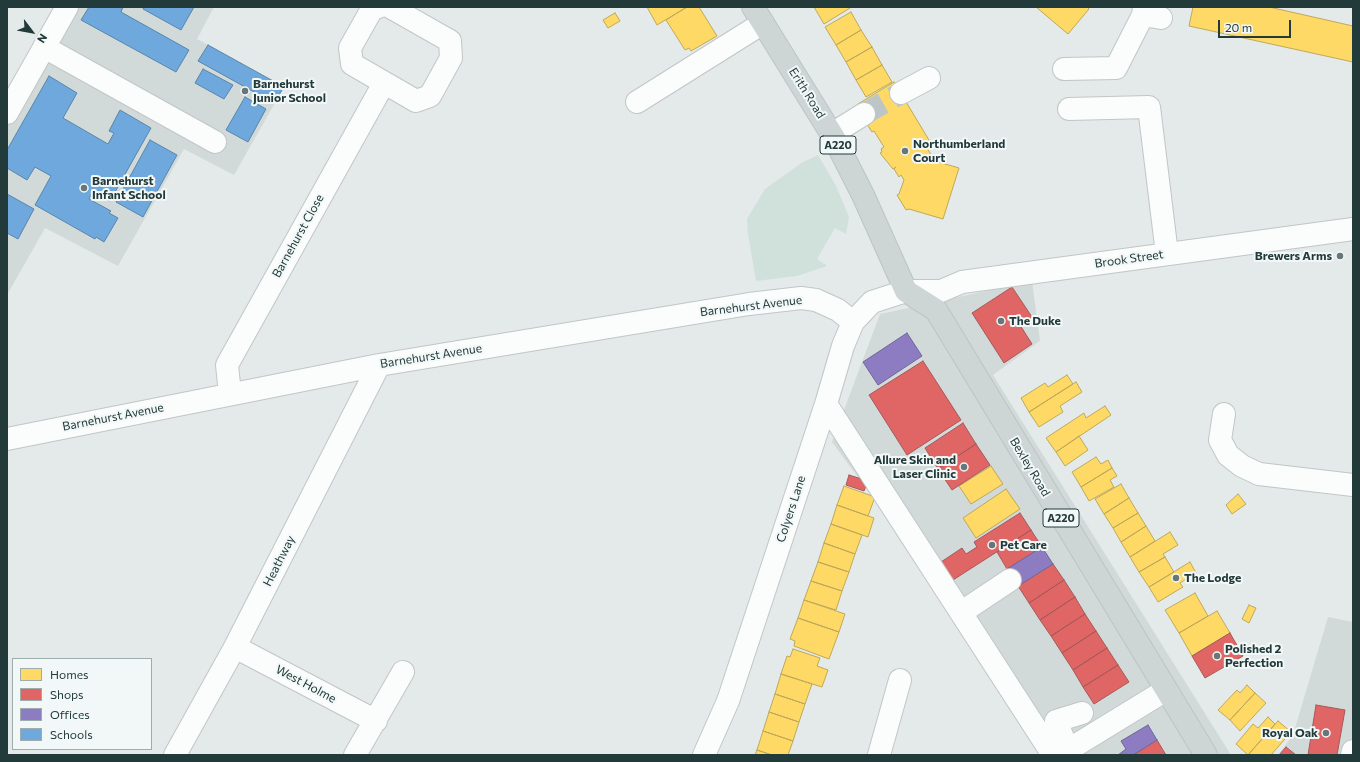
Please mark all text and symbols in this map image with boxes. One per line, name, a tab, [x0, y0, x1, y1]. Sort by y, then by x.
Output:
north arrow	[12, 12, 52, 52]
scale bar	[1220, 12, 1293, 38]
text: 20 m	[1225, 20, 1252, 34]
text: N	[35, 32, 50, 46]
street label: Erith Road	[786, 65, 828, 121]
place label: Barnehurst Junior School	[253, 77, 326, 105]
marker: Barnehurst Junior School	[240, 86, 250, 96]
road number: A220	[820, 136, 856, 154]
place label: Northumberland Court	[913, 137, 1005, 165]
marker: Northumberland Court	[900, 146, 910, 156]
place label: Barnehurst Infant School	[92, 174, 166, 202]
marker: Barnehurst Infant School	[79, 183, 89, 193]
street label: Barnehurst Close	[269, 192, 327, 280]
street label: Brook Street	[1094, 247, 1164, 271]
place label: Brewers Arms	[1255, 249, 1332, 263]
marker: Brewers Arms	[1335, 251, 1345, 261]
street label: Barnehurst Avenue	[699, 293, 803, 319]
place label: The Duke	[1009, 314, 1061, 328]
marker: The Duke	[996, 316, 1006, 326]
street label: Barnehurst Avenue	[379, 341, 483, 371]
street label: Barnehurst Avenue	[61, 400, 165, 434]
street label: Bexley Road	[1007, 435, 1053, 499]
place label: Allure Skin and Laser Clinic	[874, 453, 956, 481]
marker: Allure Skin and Laser Clinic	[959, 462, 969, 472]
street label: Colyers Lane	[773, 474, 809, 544]
road number: A220	[1043, 509, 1079, 527]
street label: Heathway	[260, 533, 298, 589]
place label: Pet Care	[1000, 538, 1047, 552]
marker: Pet Care	[987, 540, 997, 550]
place label: The Lodge	[1184, 571, 1241, 585]
marker: The Lodge	[1171, 573, 1181, 583]
place label: Polished 2 Perfection	[1225, 642, 1283, 670]
marker: Polished 2 Perfection	[1212, 651, 1222, 661]
legend	[12, 658, 152, 750]
street label: West Holme	[273, 662, 339, 706]
text: Homes	[50, 667, 88, 681]
text: Shops	[50, 687, 84, 701]
text: Offices	[50, 707, 90, 721]
place label: Royal Oak	[1262, 726, 1318, 740]
text: Schools	[50, 727, 93, 741]
marker: Royal Oak	[1321, 728, 1331, 738]

